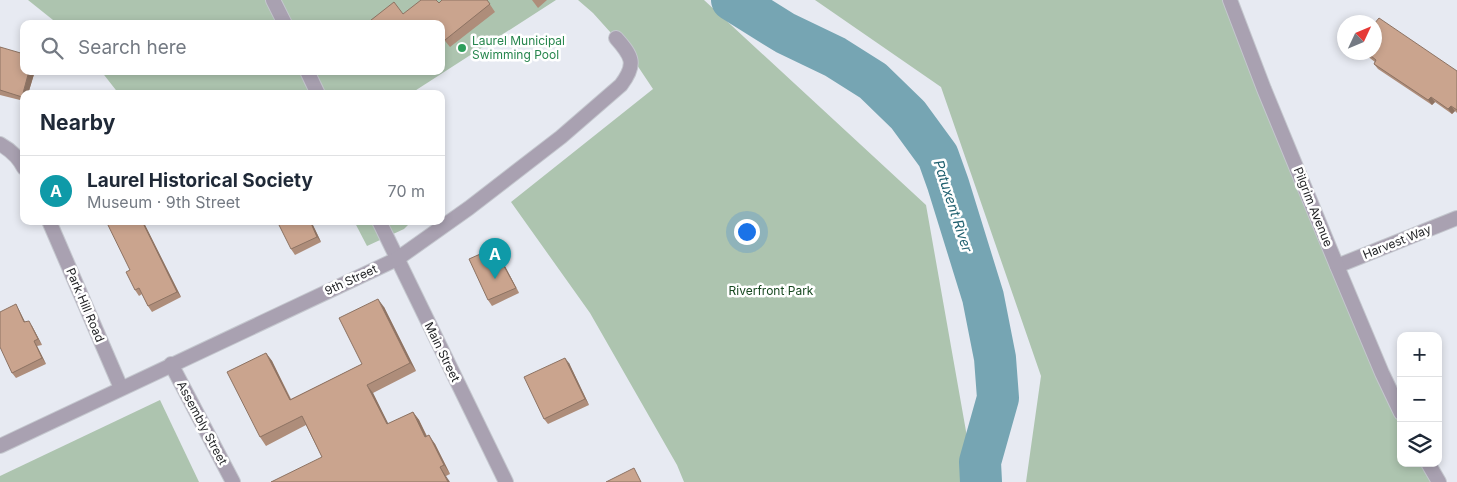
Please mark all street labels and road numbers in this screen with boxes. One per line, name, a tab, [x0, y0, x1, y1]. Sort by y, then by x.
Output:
street label: Pilgrim Avenue	[1291, 165, 1336, 249]
street label: Harvest Way	[1361, 221, 1433, 262]
street label: 9th Street	[322, 261, 379, 298]
street label: Park Hill Road	[63, 265, 108, 344]
street label: Main Street	[422, 319, 463, 384]
street label: Assembly Street	[174, 378, 231, 467]

